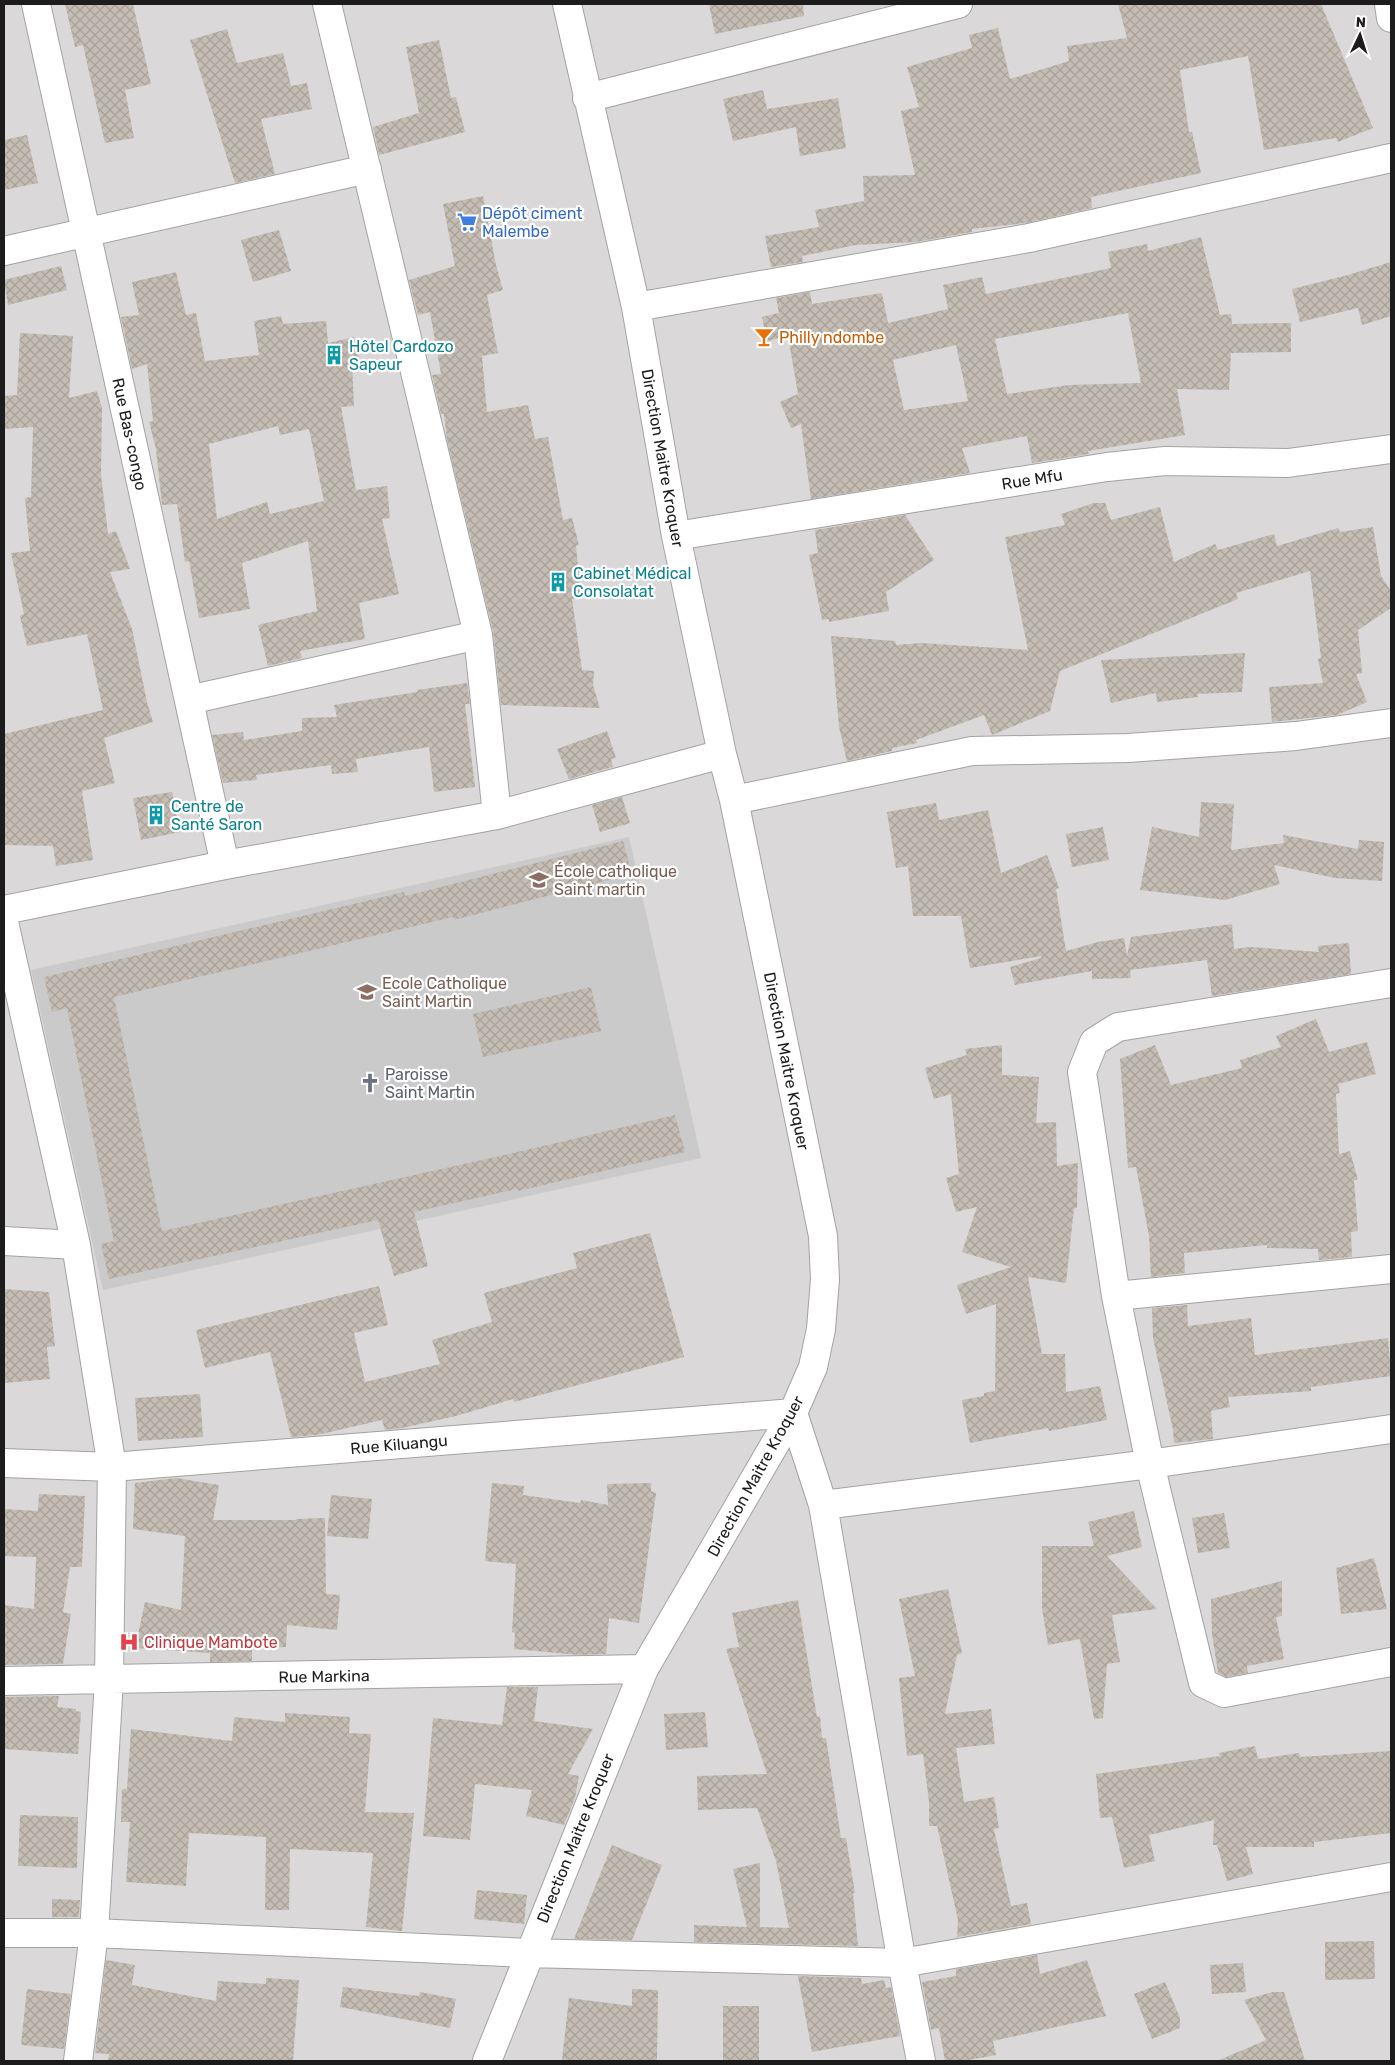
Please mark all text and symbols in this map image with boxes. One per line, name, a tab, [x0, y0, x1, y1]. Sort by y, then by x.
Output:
north arrow	[1335, 10, 1385, 60]
text: N	[1355, 14, 1366, 31]
place label: Dépôt ciment Malembe	[482, 204, 583, 241]
supermarket icon: Dépôt ciment Malembe	[456, 211, 478, 233]
bar icon: Philly ndombe	[753, 326, 775, 348]
place label: Philly ndombe	[779, 328, 884, 347]
place label: Hôtel Cardozo Sapeur	[349, 337, 454, 374]
building icon: Hôtel Cardozo Sapeur	[323, 344, 345, 366]
street label: Direction Maitre Kroquer	[637, 367, 688, 549]
street label: Rue Bas-congo	[108, 376, 151, 492]
street label: Rue Mfu	[1000, 465, 1064, 494]
place label: Cabinet Médical Consolatat	[573, 564, 691, 601]
building icon: Cabinet Médical Consolatat	[547, 571, 569, 593]
place label: Centre de Santé Saron	[171, 797, 262, 834]
building icon: Centre de Santé Saron	[145, 804, 167, 826]
place label: École catholique Saint martin	[554, 862, 677, 899]
school or university icon: École catholique Saint martin	[528, 869, 550, 891]
street label: Direction Maitre Kroquer	[760, 970, 813, 1152]
place label: Ecole Catholique Saint Martin	[382, 974, 507, 1011]
school or university icon: Ecole Catholique Saint Martin	[356, 981, 378, 1003]
place label: Paroisse Saint Martin	[385, 1065, 475, 1102]
church icon: Paroisse Saint Martin	[359, 1072, 381, 1094]
street label: Direction Maitre Kroquer	[703, 1393, 808, 1560]
street label: Rue Kiluangu	[350, 1431, 449, 1458]
hospital icon: Clinique Mambote	[118, 1631, 140, 1653]
place label: Clinique Mambote	[144, 1633, 278, 1652]
street label: Rue Markina	[278, 1666, 370, 1687]
street label: Direction Maitre Kroquer	[533, 1751, 618, 1926]

